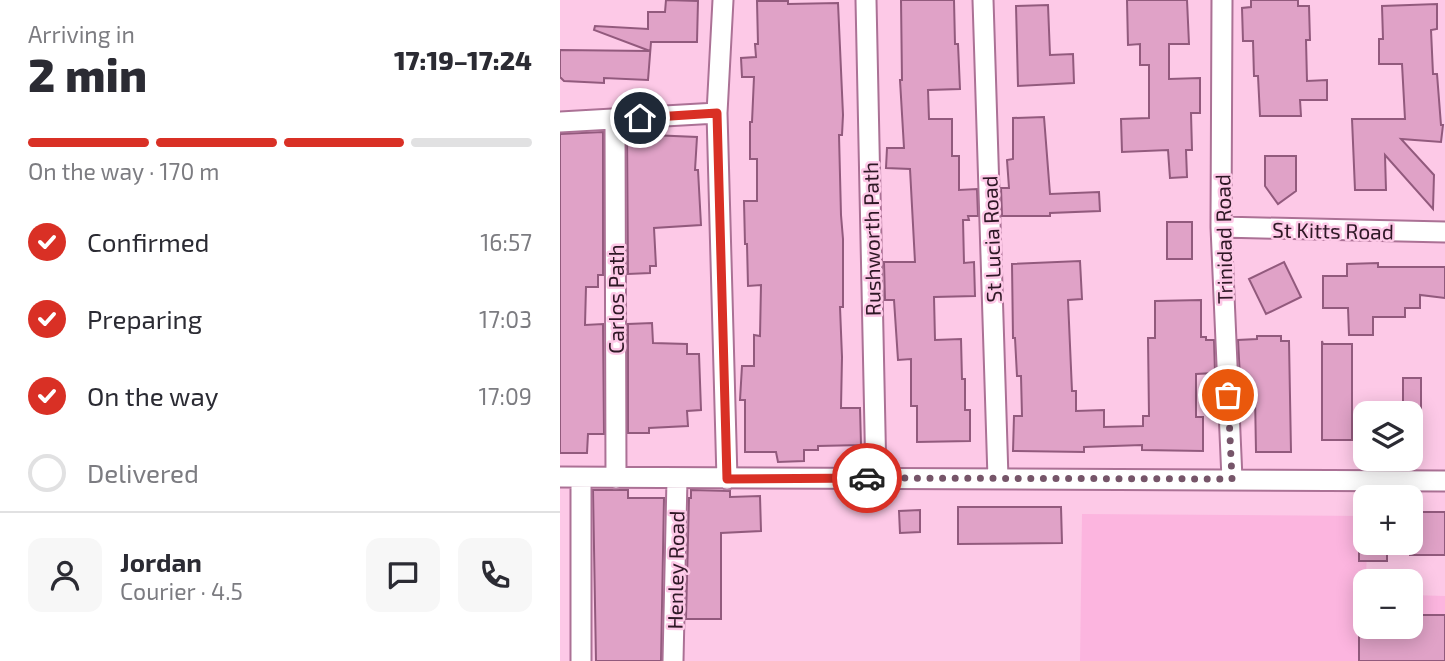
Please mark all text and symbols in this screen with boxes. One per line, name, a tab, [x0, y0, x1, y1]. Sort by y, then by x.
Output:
text: Arriving in	[28, 20, 135, 48]
text: 17:19–17:24	[394, 44, 532, 75]
text: 2 min	[28, 46, 147, 101]
pin	[610, 88, 670, 148]
icon: home	[621, 99, 659, 137]
text: On the way · 170 m	[28, 157, 220, 185]
street label: Rushworth Path	[857, 162, 885, 316]
street label: Trinidad Road	[1209, 174, 1237, 304]
street label: St Lucia Road	[976, 175, 1006, 303]
street label: St Kitts Road	[1272, 216, 1394, 244]
icon: check	[28, 223, 66, 261]
text: Confirmed	[87, 226, 210, 257]
text: 16:57	[480, 228, 532, 256]
street label: Carlos Path	[603, 244, 628, 354]
icon: check	[28, 300, 66, 338]
text: Preparing	[87, 303, 202, 334]
text: 17:03	[479, 305, 532, 333]
pin	[1198, 365, 1258, 425]
icon: bag	[1209, 376, 1247, 414]
icon: check	[28, 377, 66, 415]
text: On the way	[87, 380, 218, 411]
text: 17:09	[479, 382, 532, 410]
map controls	[1353, 401, 1423, 639]
button: layers	[1353, 401, 1423, 471]
courier	[832, 443, 902, 513]
text: Delivered	[87, 457, 199, 488]
icon: car	[848, 459, 886, 497]
button: +	[1353, 485, 1423, 555]
street label: Henley Road	[661, 510, 689, 630]
button: person	[28, 538, 102, 612]
button: chat	[366, 538, 440, 612]
button: phone	[458, 538, 532, 612]
text: Jordan	[120, 546, 202, 577]
button: −	[1353, 569, 1423, 639]
text: Courier · 4.5	[120, 577, 243, 605]

